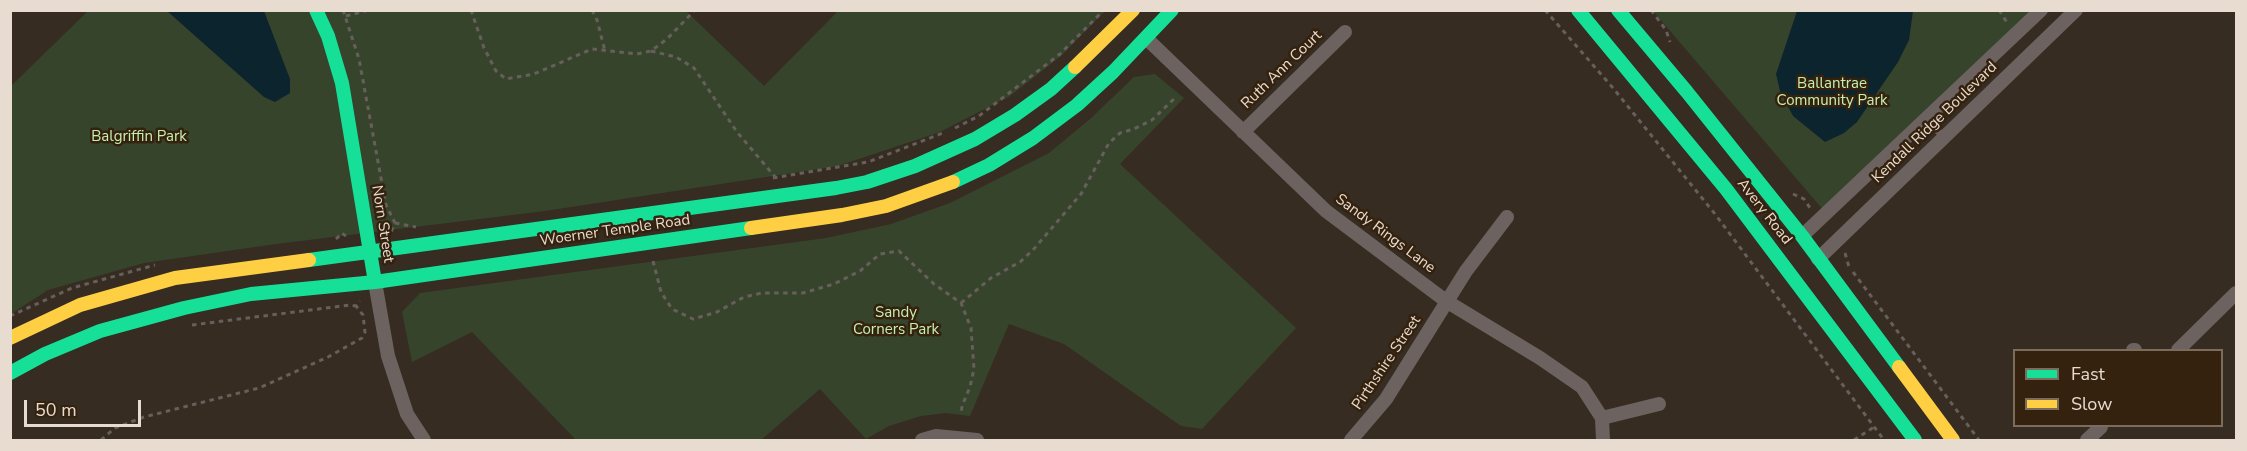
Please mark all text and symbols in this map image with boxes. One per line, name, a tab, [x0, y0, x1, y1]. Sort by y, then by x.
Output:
street label: Ruth Ann Court	[1238, 27, 1326, 113]
street label: Kendall Ridge Boulevard	[1869, 59, 2001, 187]
park label: Ballantrae Community Park	[1777, 75, 1887, 110]
park label: Balgriffin Park	[91, 128, 187, 146]
street label: Avery Road	[1733, 176, 1795, 248]
street label: Norn Street	[367, 184, 397, 264]
street label: Sandy Rings Lane	[1331, 191, 1439, 277]
street label: Woerner Temple Road	[539, 212, 691, 250]
park label: Sandy Corners Park	[853, 304, 939, 339]
street label: Pirthshire Street	[1349, 312, 1425, 414]
legend	[2013, 349, 2223, 427]
text: Fast	[2071, 362, 2105, 386]
scale bar	[27, 388, 144, 426]
text: Slow	[2071, 392, 2112, 416]
text: 50 m	[35, 398, 77, 422]

